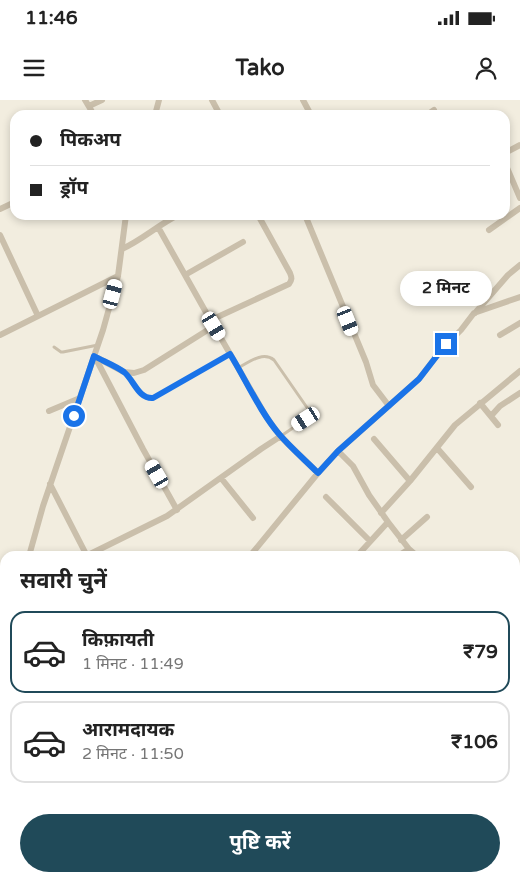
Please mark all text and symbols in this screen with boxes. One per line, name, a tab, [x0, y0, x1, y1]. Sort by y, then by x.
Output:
text: 11:46	[25, 7, 78, 29]
icon: menu	[20, 54, 48, 82]
icon: person	[472, 54, 500, 82]
text: Tako	[235, 55, 285, 81]
text: पिकअप	[60, 129, 121, 151]
text: ड्रॉप	[60, 177, 88, 199]
callout: 2 मिनट	[400, 272, 492, 306]
car	[101, 278, 124, 310]
text: 2 मिनट	[422, 278, 470, 298]
car	[335, 304, 360, 338]
car	[199, 309, 228, 343]
route end	[435, 333, 457, 355]
route start	[63, 405, 85, 427]
car	[289, 405, 322, 433]
car	[143, 457, 170, 491]
text: सवारी चुनें	[20, 568, 107, 594]
text: किफ़ायती	[82, 629, 154, 651]
icon: car	[22, 630, 67, 675]
text: ₹79	[463, 641, 498, 663]
text: 1 मिनट · 11:49	[82, 654, 184, 674]
text: आरामदायक	[82, 719, 174, 741]
icon: car	[22, 720, 67, 765]
text: ₹106	[451, 731, 498, 753]
text: 2 मिनट · 11:50	[82, 744, 184, 764]
button: पुष्टि करें	[20, 814, 500, 872]

